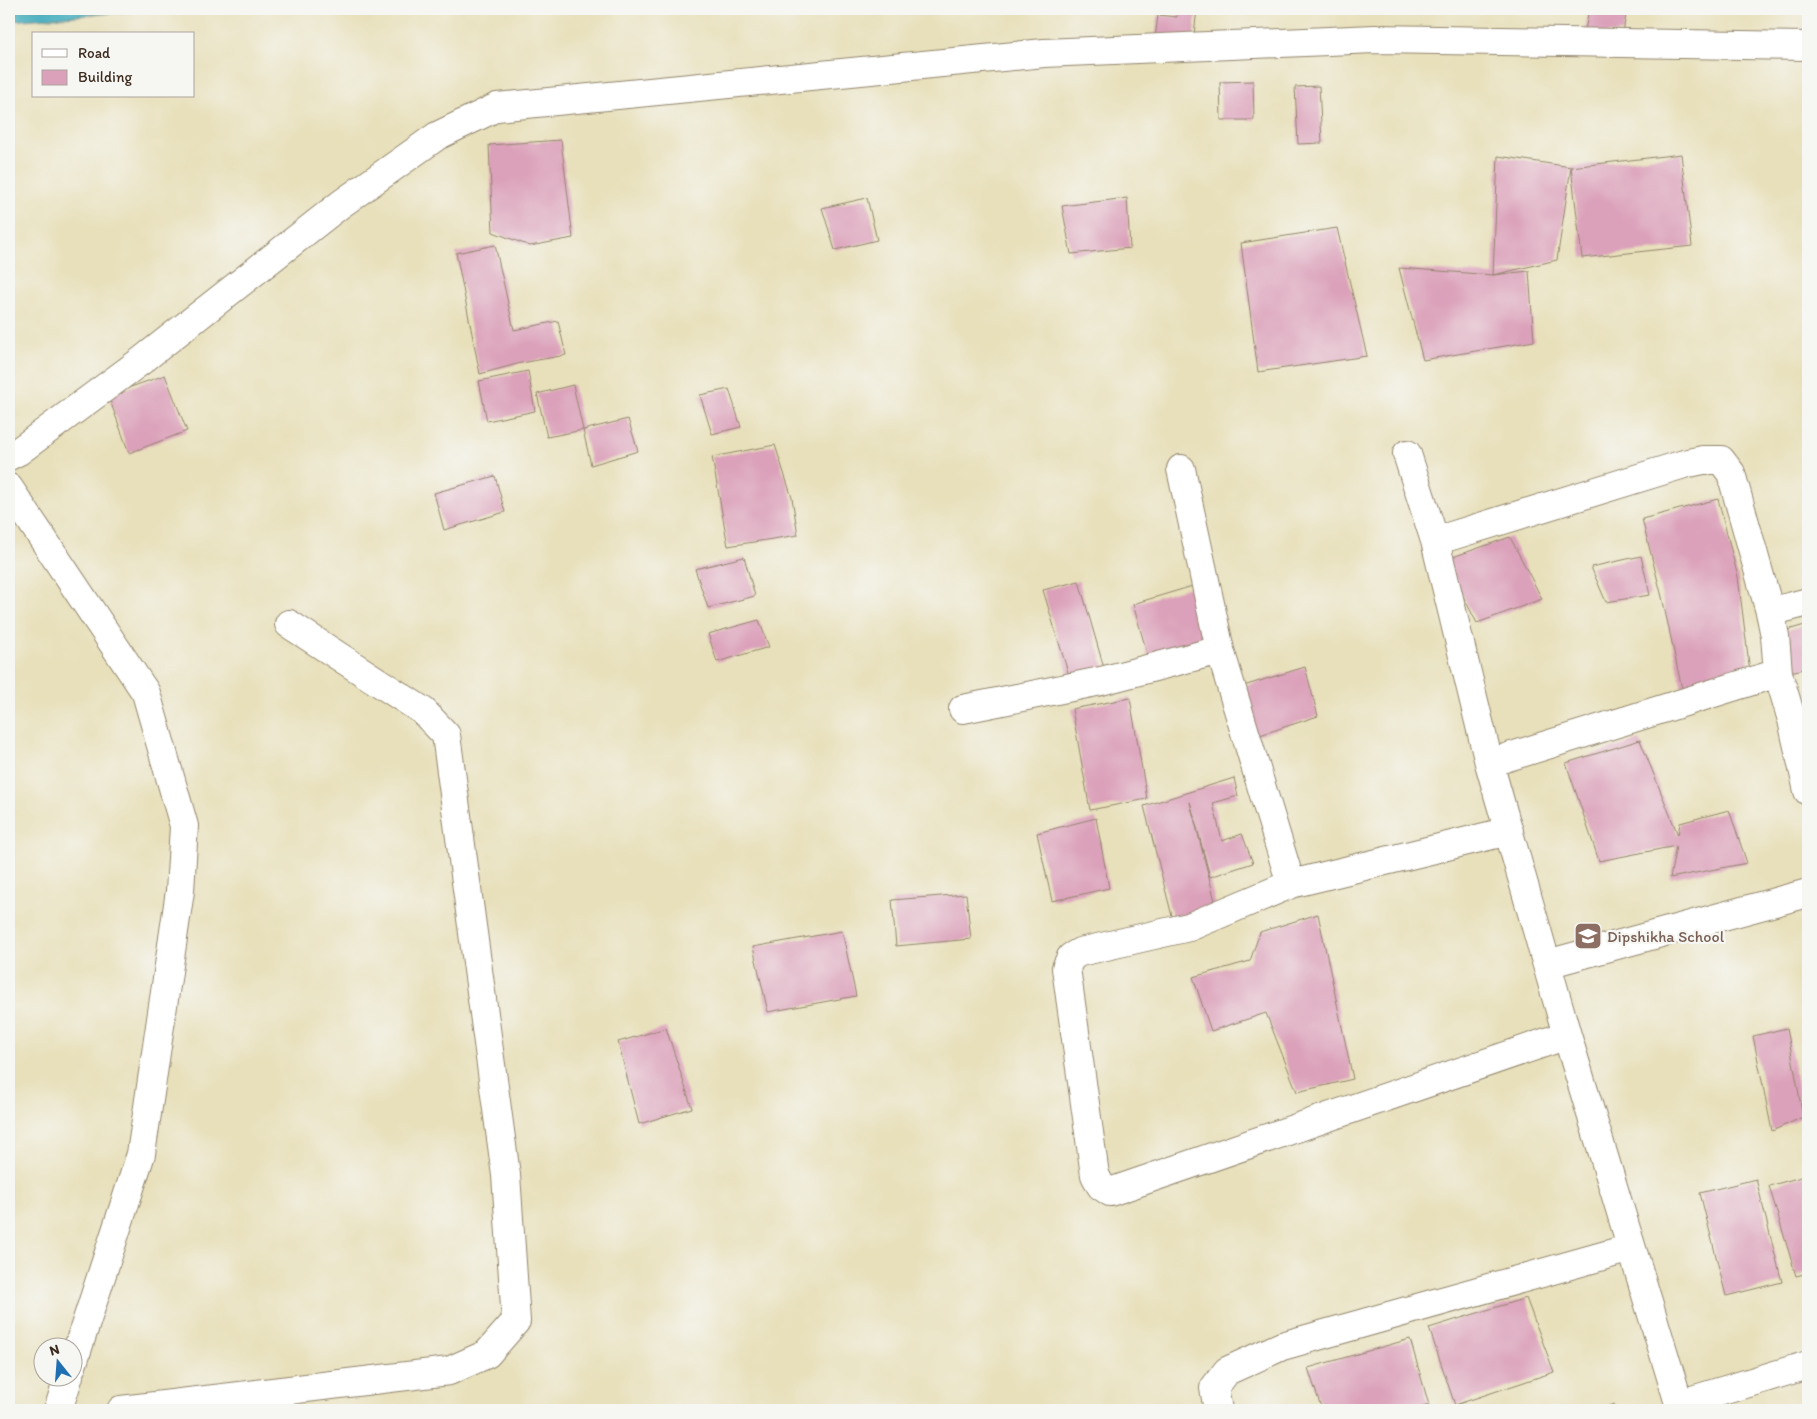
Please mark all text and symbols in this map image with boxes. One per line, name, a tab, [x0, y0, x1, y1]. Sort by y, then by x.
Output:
legend	[32, 32, 195, 98]
text: Road	[78, 44, 111, 62]
text: Building	[78, 68, 132, 86]
school or university icon: Dipshikha School	[1573, 921, 1603, 951]
place label: Dipshikha School	[1607, 927, 1725, 946]
north arrow	[32, 1336, 82, 1386]
text: N	[47, 1341, 61, 1360]

